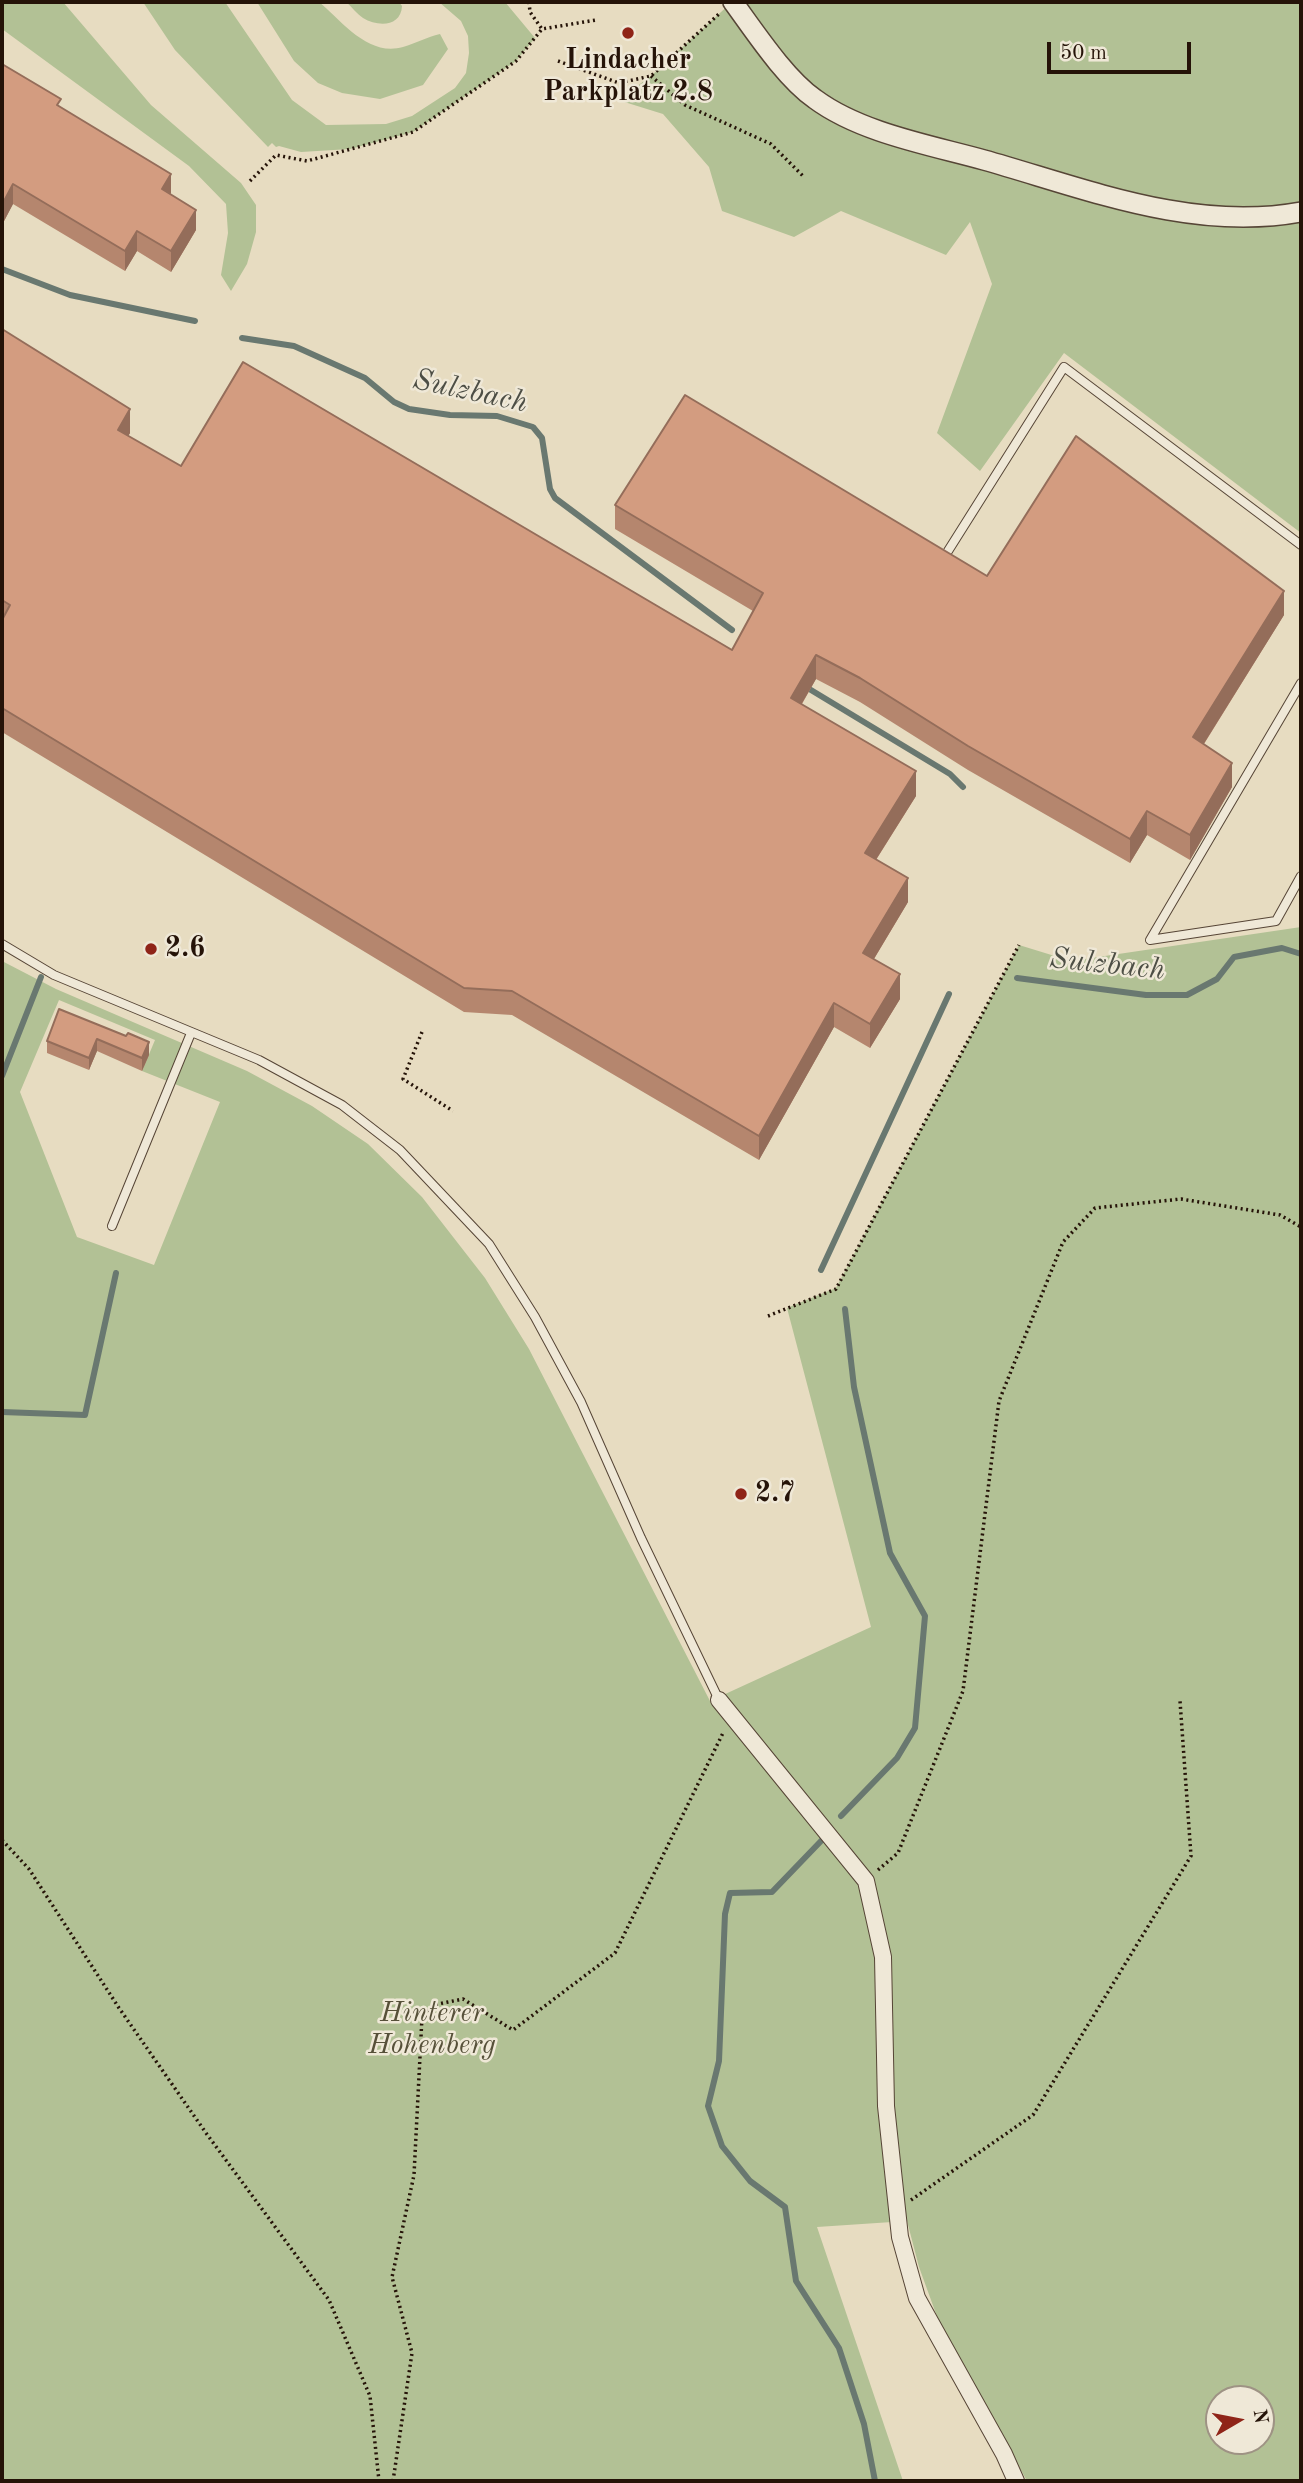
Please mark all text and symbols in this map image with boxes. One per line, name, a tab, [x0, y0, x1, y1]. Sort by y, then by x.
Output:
marker: Lindacher Parkplatz 2.8	[620, 25, 636, 41]
scale bar	[1051, 28, 1194, 72]
text: 50 m	[1060, 43, 1107, 64]
place label: Lindacher Parkplatz 2.8	[543, 44, 713, 110]
water label: Sulzbach	[409, 362, 531, 422]
place label: 2.6	[165, 932, 205, 966]
marker: 2.6	[143, 941, 159, 957]
water label: Sulzbach	[1047, 941, 1167, 989]
place label: 2.7	[755, 1477, 795, 1511]
marker: 2.7	[733, 1486, 749, 1502]
park label: Hinterer Hohenberg	[368, 1997, 496, 2063]
north arrow	[1205, 2385, 1275, 2455]
text: N	[1249, 2408, 1270, 2425]

